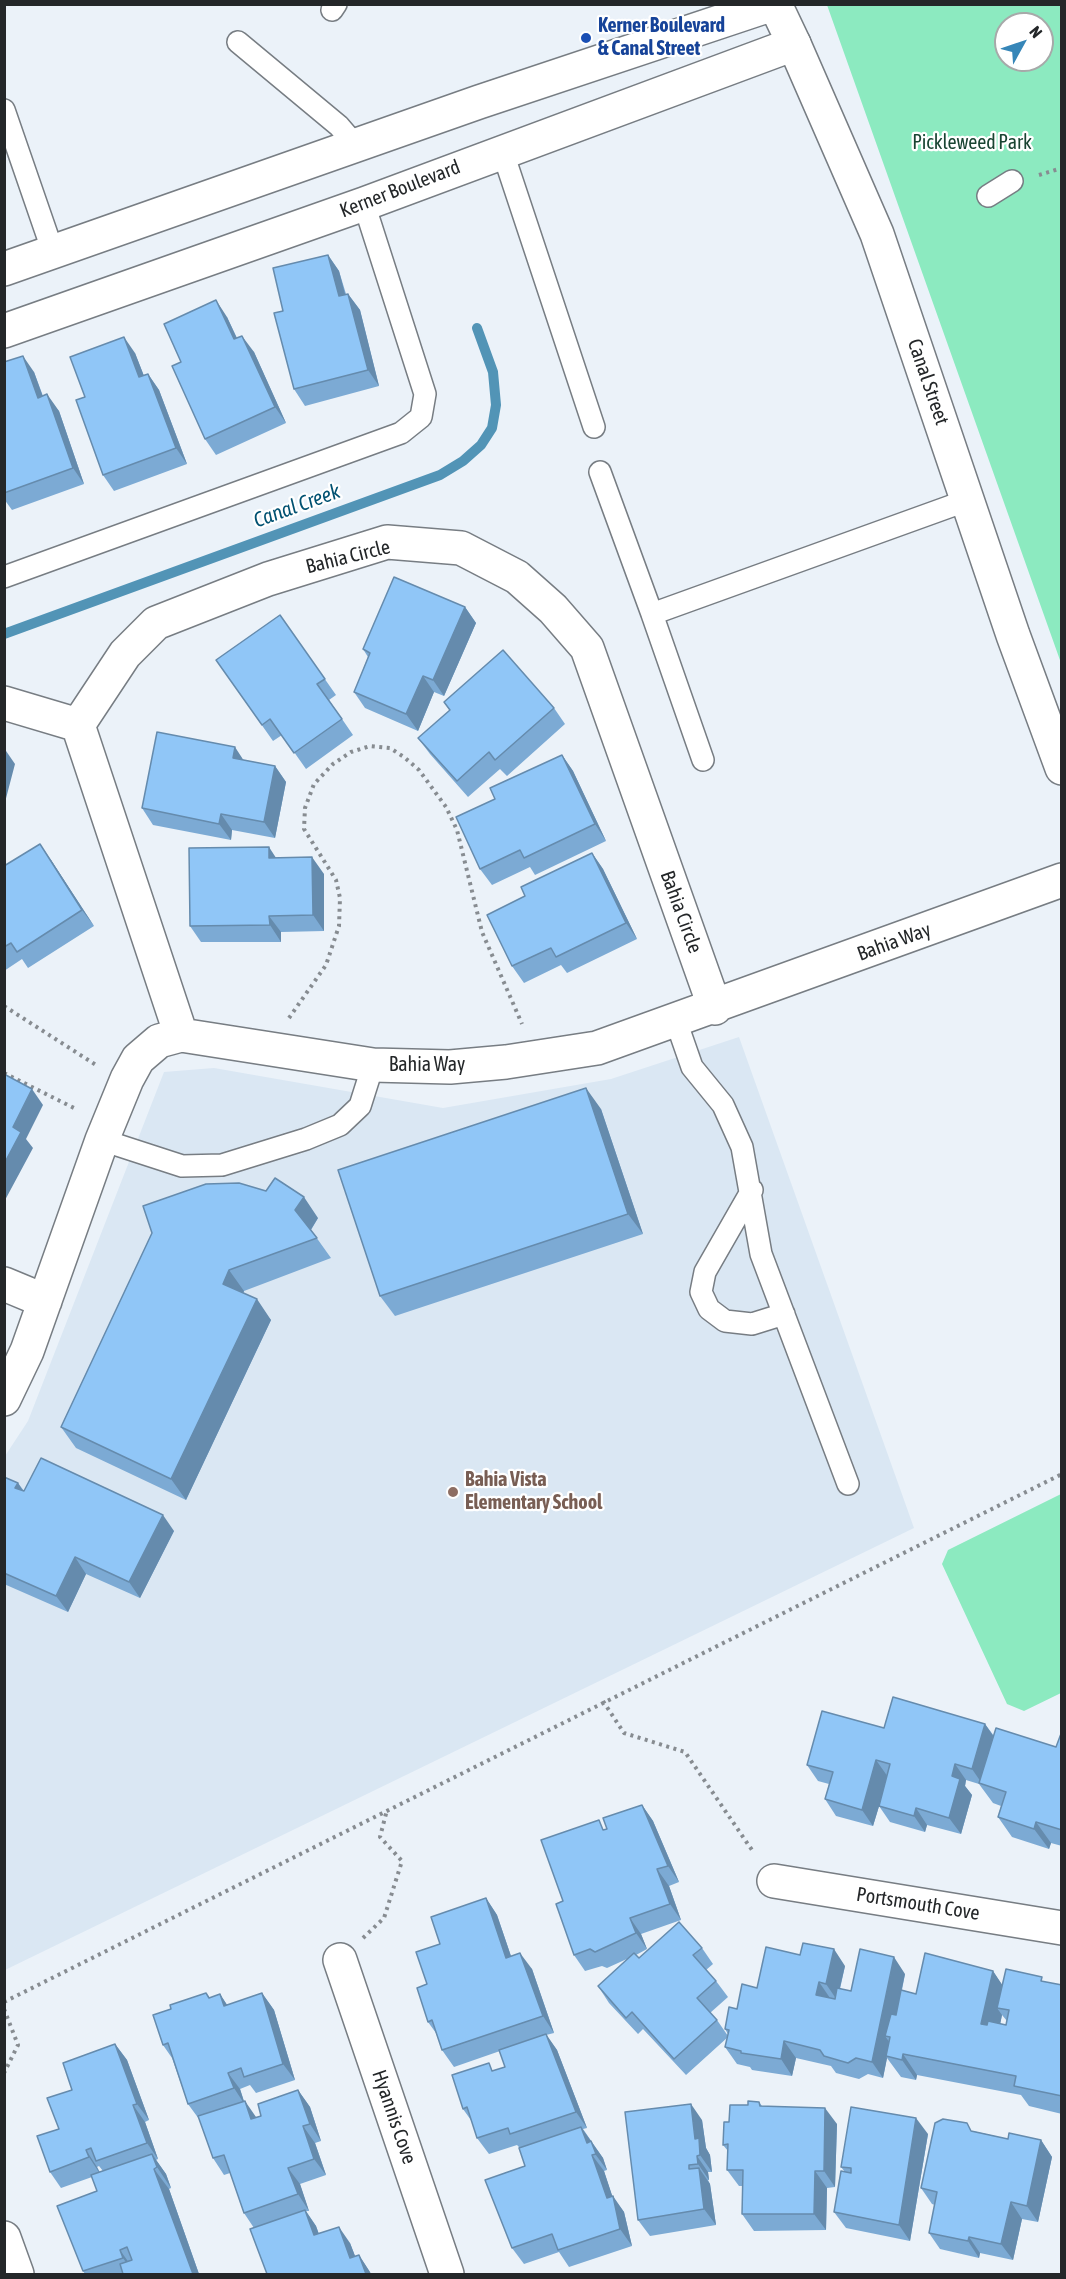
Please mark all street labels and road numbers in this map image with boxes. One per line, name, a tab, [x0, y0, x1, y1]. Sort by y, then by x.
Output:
street label: Kerner Boulevard	[336, 155, 464, 223]
street label: Canal Street	[902, 336, 954, 428]
street label: Bahia Circle	[303, 535, 393, 579]
street label: Bahia Circle	[655, 867, 707, 957]
street label: Bahia Way	[854, 918, 934, 966]
street label: Bahia Way	[389, 1053, 465, 1077]
street label: Portsmouth Cove	[855, 1882, 981, 1926]
street label: Hyannis Cove	[367, 2067, 421, 2167]

